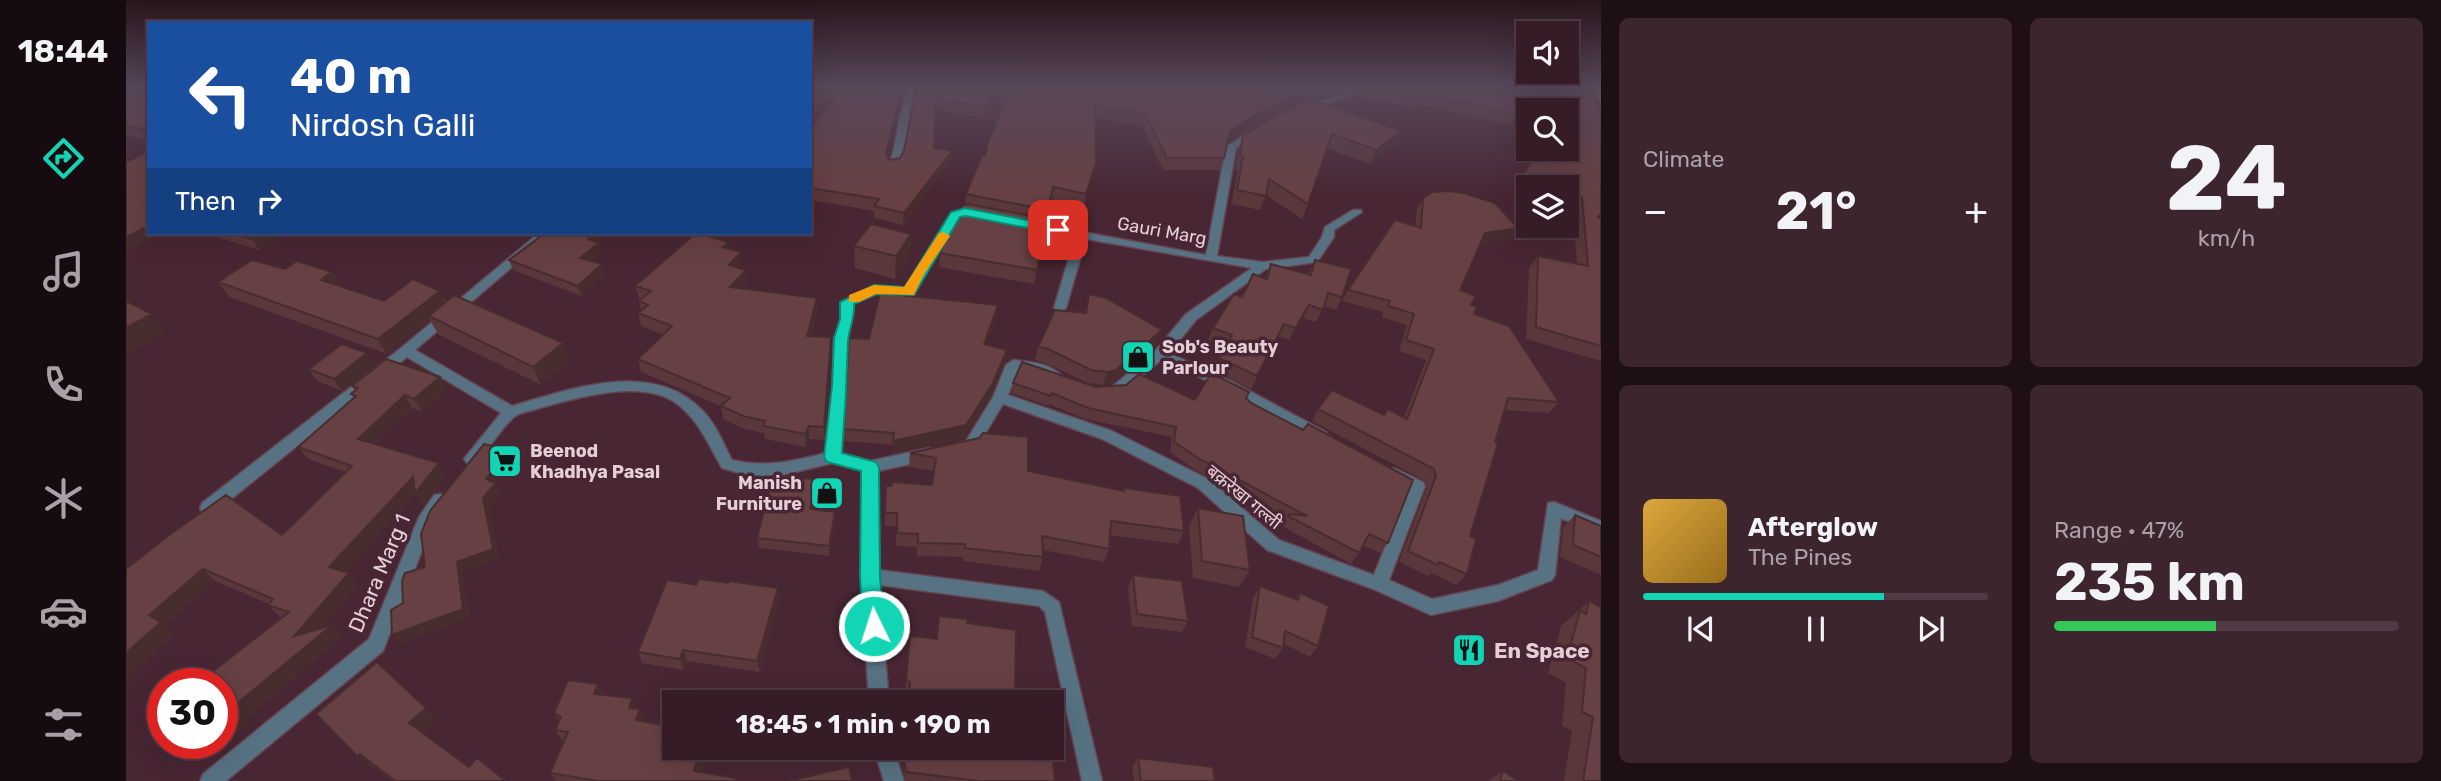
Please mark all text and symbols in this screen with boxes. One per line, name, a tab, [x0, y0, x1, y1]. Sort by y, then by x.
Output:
map controls	[1516, 21, 1579, 238]
button: sound	[1516, 21, 1579, 84]
text: 18:44	[18, 32, 108, 70]
text: 40 m	[290, 47, 412, 105]
icon: left	[175, 49, 266, 140]
button: search	[1516, 98, 1579, 161]
text: Nirdosh Galli	[290, 106, 476, 144]
text: 24	[2166, 124, 2287, 232]
icon: directions	[39, 134, 88, 183]
text: Climate	[1643, 145, 1724, 173]
button: layers	[1516, 175, 1579, 238]
text: 21°	[1776, 180, 1857, 242]
icon: right	[250, 182, 288, 220]
text: Then	[175, 186, 236, 217]
text: −	[1643, 188, 1668, 234]
text: +	[1964, 188, 1988, 234]
pin	[1028, 200, 1088, 260]
icon: arrive	[1039, 211, 1077, 249]
street label: Gauri Marg	[1116, 212, 1208, 250]
text: km/h	[2198, 224, 2255, 252]
icon: music	[39, 247, 88, 296]
place label: Sob's Beauty Parlour	[1162, 336, 1279, 379]
shop icon: Sob's Beauty Parlour	[1119, 338, 1157, 376]
icon: phone	[39, 360, 88, 409]
place label: Beenod Khadhya Pasal	[530, 440, 660, 483]
supermarket icon: Beenod Khadhya Pasal	[486, 442, 524, 480]
street label: बक्ररेखा गल्ली	[1202, 460, 1286, 534]
place label: Manish Furniture	[716, 472, 802, 515]
icon: climate	[39, 474, 88, 523]
shop icon: Manish Furniture	[808, 474, 846, 512]
street label: Dhara Marg 1	[343, 510, 415, 636]
text: Afterglow	[1748, 512, 1878, 543]
text: Range · 47%	[2054, 516, 2184, 544]
text: The Pines	[1748, 543, 1852, 571]
text: 235 km	[2054, 551, 2245, 613]
icon: car	[39, 587, 88, 636]
position arrow	[837, 589, 911, 663]
icon: previous	[1682, 610, 1720, 648]
icon: pause	[1797, 610, 1835, 648]
icon: next	[1912, 610, 1950, 648]
restaurant icon: En Space	[1450, 631, 1488, 669]
place label: En Space	[1494, 638, 1590, 663]
speed limit sign: 30	[147, 668, 238, 759]
icon: filters	[39, 700, 88, 749]
text: 18:45 · 1 min · 190 m	[735, 709, 991, 740]

